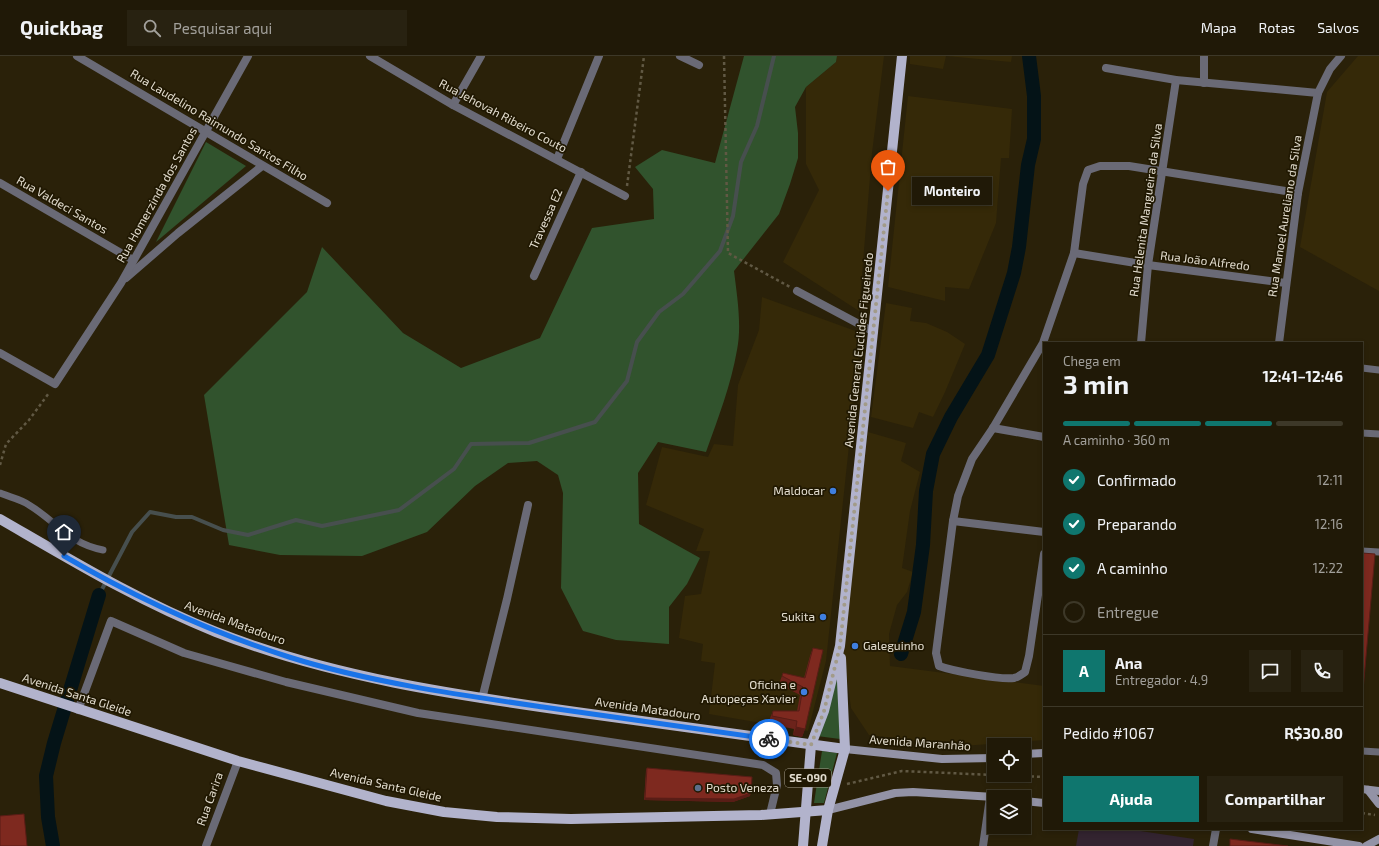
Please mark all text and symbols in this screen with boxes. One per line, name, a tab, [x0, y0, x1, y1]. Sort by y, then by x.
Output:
search box	[127, 10, 407, 46]
text: Quickbag	[20, 16, 103, 39]
icon: search	[141, 17, 163, 39]
text: Pesquisar aqui	[173, 19, 272, 37]
text: Mapa	[1201, 19, 1237, 36]
text: Rotas	[1259, 19, 1295, 36]
text: Salvos	[1317, 19, 1359, 36]
street label: Rua Laudelino Raimundo Santos Filho	[128, 66, 311, 183]
street label: Rua Jehovah Ribeiro Couto	[437, 75, 570, 155]
street label: Rua Helenita Mangueira da Silva	[1126, 122, 1164, 297]
street label: Rua Homerzinda dos Santos	[113, 124, 199, 265]
street label: Rua Manoel Aureliano da Silva	[1264, 134, 1304, 298]
pin	[871, 150, 905, 191]
icon: bag	[877, 156, 899, 178]
street label: Rua Valdeci Santos	[14, 172, 111, 236]
callout: Monteiro	[912, 177, 992, 205]
text: Monteiro	[924, 183, 980, 199]
street label: Travessa E2	[525, 186, 565, 251]
street label: Rua João Alfredo	[1159, 248, 1251, 272]
street label: Avenida General Euclides Figueiredo	[841, 252, 875, 448]
text: Chega em	[1063, 353, 1121, 369]
text: 12:41–12:46	[1263, 367, 1343, 385]
text: 3 min	[1063, 368, 1129, 399]
text: A caminho · 360 m	[1063, 432, 1170, 448]
icon: check	[1063, 469, 1085, 491]
text: Confirmado	[1097, 471, 1176, 489]
text: 12:11	[1317, 472, 1343, 488]
place label: Maldocar	[773, 483, 825, 497]
marker: Maldocar	[828, 486, 838, 496]
icon: check	[1063, 513, 1085, 535]
pin	[47, 515, 81, 556]
text: Preparando	[1097, 515, 1177, 533]
text: 12:16	[1315, 516, 1343, 532]
icon: home	[53, 521, 75, 543]
icon: check	[1063, 557, 1085, 579]
text: A caminho	[1097, 559, 1168, 577]
text: 12:22	[1313, 560, 1343, 576]
street label: Avenida Matadouro	[183, 597, 288, 647]
text: Entregue	[1097, 603, 1159, 621]
place label: Sukita	[781, 609, 815, 623]
marker: Sukita	[818, 612, 828, 622]
place label: Galeguinho	[863, 638, 925, 652]
marker: Galeguinho	[850, 641, 860, 651]
button: chat	[1249, 650, 1291, 692]
button: phone	[1301, 650, 1343, 692]
text: Ana	[1115, 654, 1142, 672]
text: A	[1079, 662, 1089, 680]
street label: Avenida Santa Gleide	[21, 670, 134, 718]
text: Entregador · 4.9	[1115, 672, 1208, 688]
place label: Oficina e Autopeças Xavier	[701, 677, 796, 706]
marker: Oficina e Autopeças Xavier	[799, 687, 809, 697]
street label: Avenida Matadouro	[595, 694, 702, 722]
courier	[749, 719, 789, 759]
text: Pedido #1067	[1063, 724, 1154, 742]
text: R$30.80	[1284, 724, 1343, 742]
icon: bike	[758, 728, 780, 750]
street label: Avenida Maranhão	[869, 731, 972, 753]
map controls	[987, 738, 1031, 834]
button: locate	[987, 738, 1031, 782]
street label: Avenida Santa Gleide	[329, 764, 443, 804]
road number: SE-090	[785, 769, 831, 787]
street label: Rua Carira	[193, 770, 225, 827]
button: Ajuda	[1063, 776, 1199, 822]
button: Compartilhar	[1207, 776, 1343, 822]
place label: Posto Veneza	[706, 780, 779, 794]
marker: Posto Veneza	[693, 783, 703, 793]
button: layers	[987, 790, 1031, 834]

